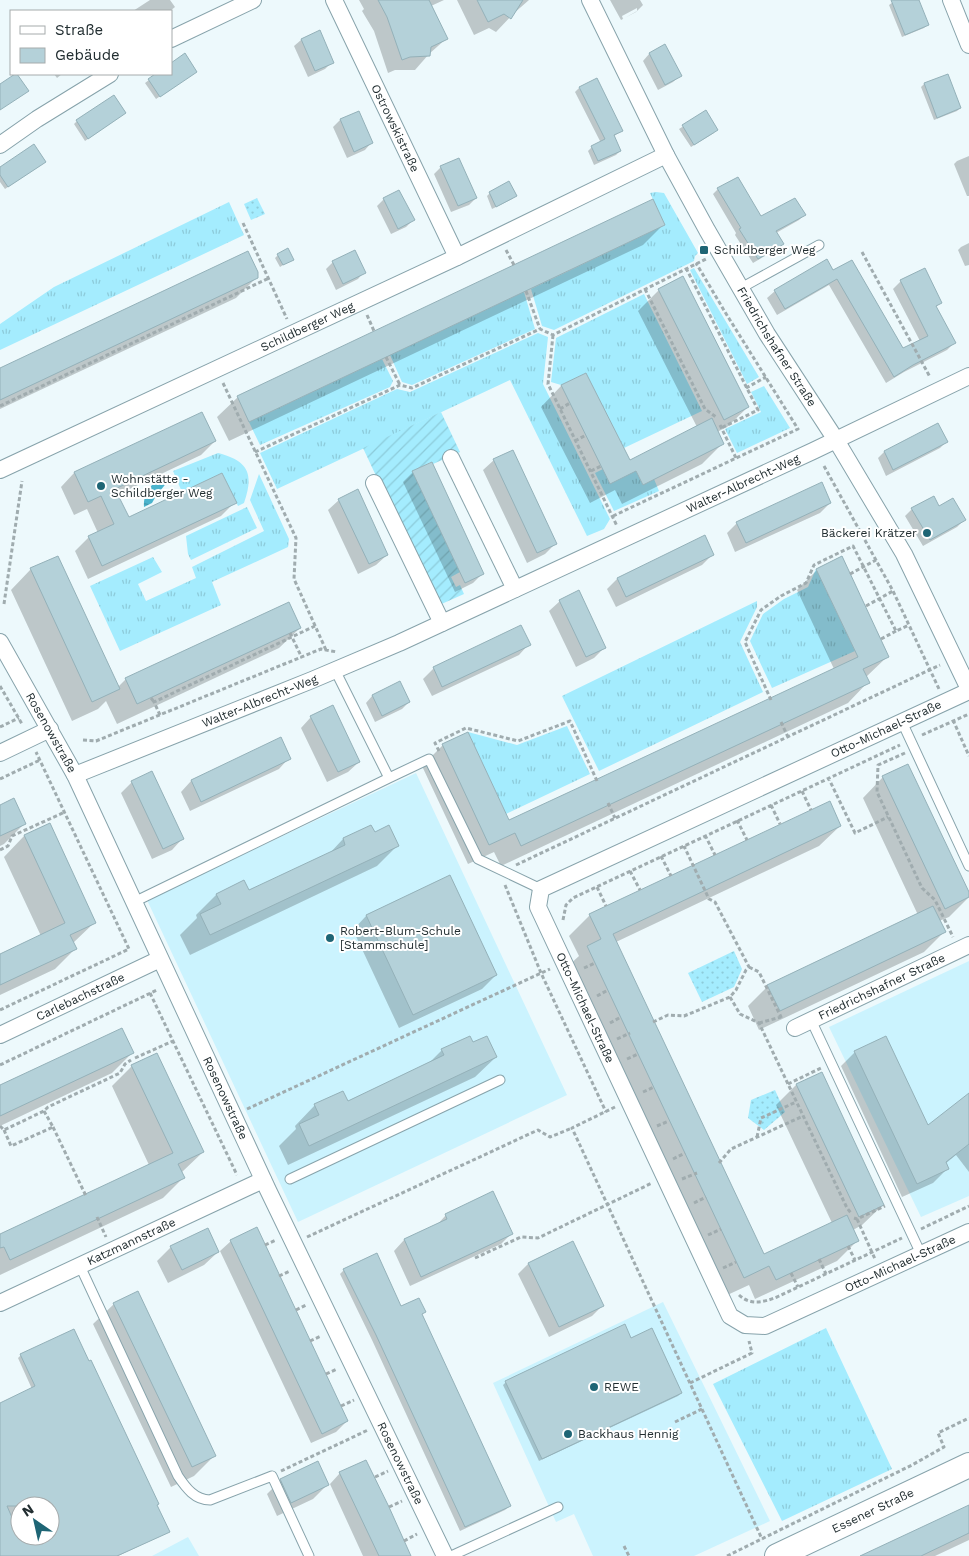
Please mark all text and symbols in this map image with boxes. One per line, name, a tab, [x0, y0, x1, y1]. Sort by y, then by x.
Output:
legend	[10, 10, 172, 75]
text: Straße	[55, 21, 103, 39]
text: Gebäude	[55, 46, 120, 64]
street label: Ostrowskistraße	[368, 82, 422, 174]
place label: Schildberger Weg	[714, 243, 816, 257]
marker: Schildberger Weg	[698, 244, 710, 256]
street label: Friedrichshafner Straße	[734, 284, 819, 409]
street label: Schildberger Weg	[258, 299, 357, 355]
street label: Walter-Albrecht-Weg	[684, 451, 802, 516]
place label: Wohnstätte - Schildberger Weg	[111, 472, 213, 500]
marker: Wohnstätte - Schildberger Weg	[95, 480, 107, 492]
place label: Bäckerei Krätzer	[821, 526, 917, 540]
marker: Bäckerei Krätzer	[921, 527, 933, 539]
street label: Walter-Albrecht-Weg	[200, 671, 320, 730]
street label: Rosenowstraße	[23, 690, 79, 775]
street label: Otto-Michael-Straße	[828, 697, 944, 761]
place label: Robert-Blum-Schule [Stammschule]	[340, 924, 461, 952]
marker: Robert-Blum-Schule [Stammschule]	[324, 932, 336, 944]
street label: Otto-Michael-Straße	[553, 950, 617, 1065]
street label: Friedrichshafner Straße	[816, 950, 947, 1023]
street label: Carlebachstraße	[34, 970, 127, 1024]
street label: Rosenowstraße	[200, 1054, 251, 1142]
street label: Katzmannstraße	[85, 1215, 178, 1268]
street label: Otto-Michael-Straße	[842, 1232, 958, 1295]
place label: REWE	[604, 1380, 639, 1394]
marker: REWE	[588, 1381, 600, 1393]
street label: Rosenowstraße	[374, 1420, 426, 1507]
place label: Backhaus Hennig	[578, 1427, 679, 1441]
marker: Backhaus Hennig	[562, 1428, 574, 1440]
street label: Essener Straße	[830, 1485, 916, 1536]
north arrow	[10, 1496, 60, 1546]
text: N	[19, 1501, 37, 1520]

